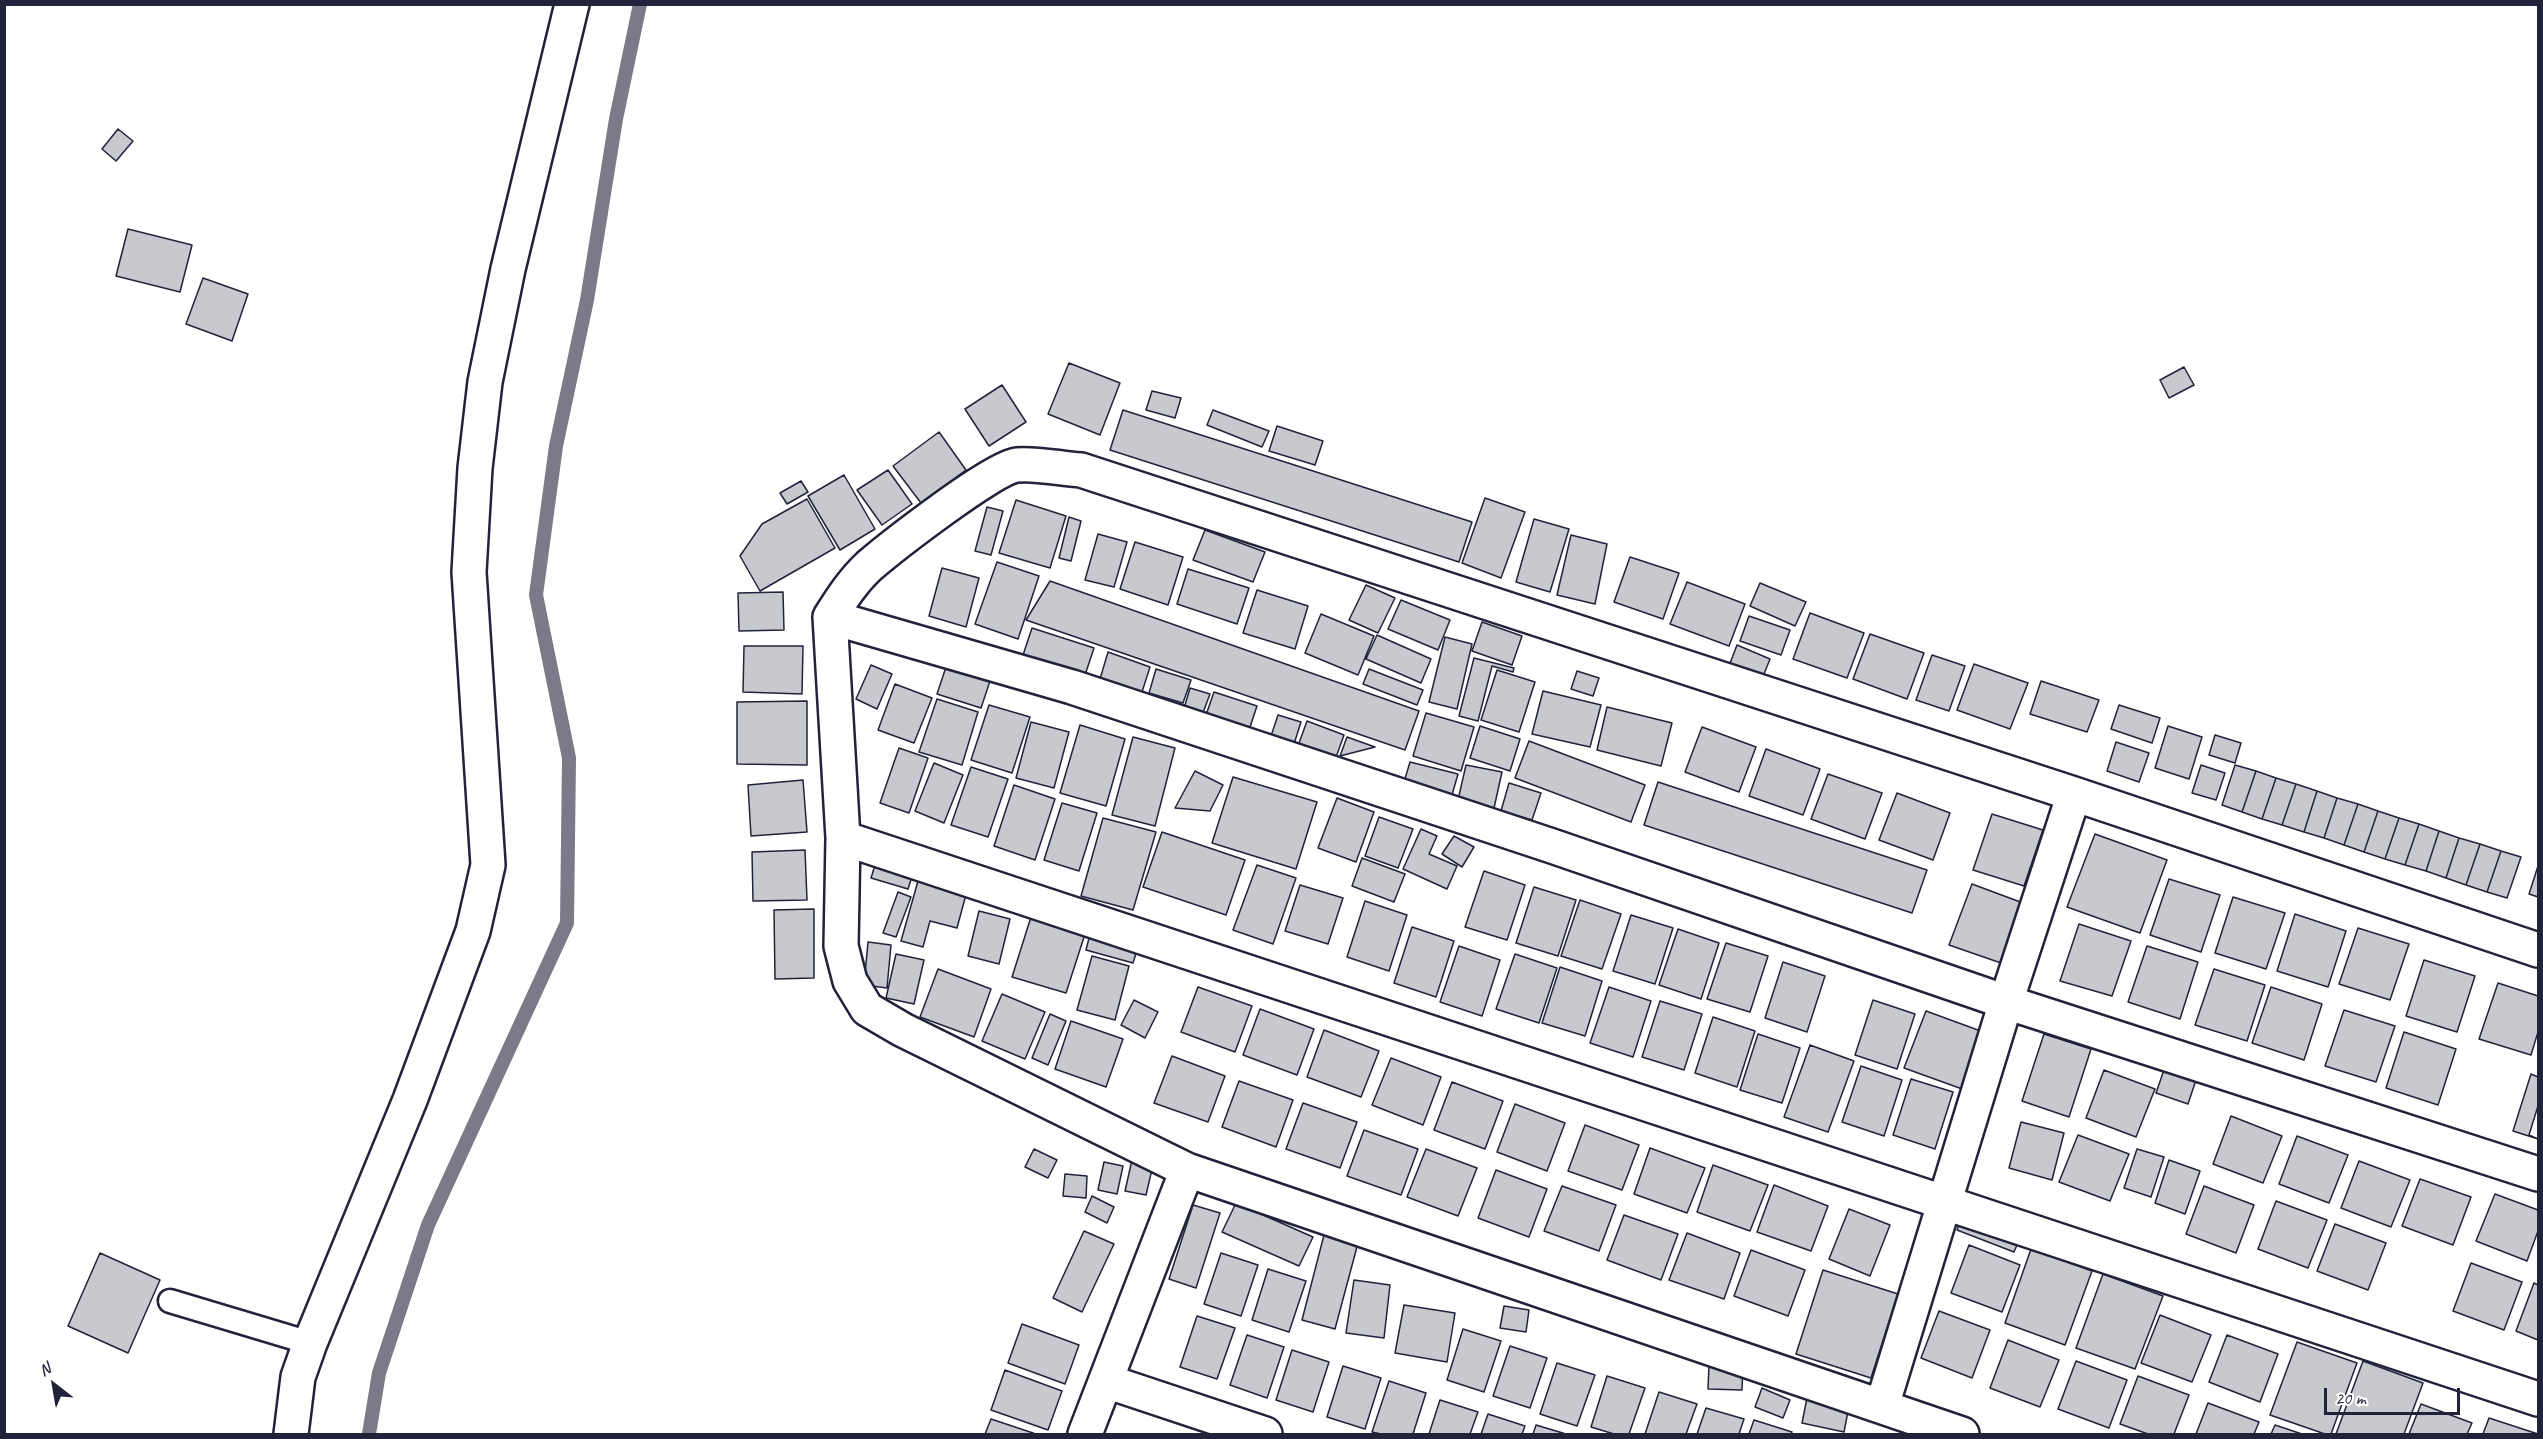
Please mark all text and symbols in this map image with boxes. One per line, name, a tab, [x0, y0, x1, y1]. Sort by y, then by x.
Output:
north arrow	[24, 1355, 84, 1415]
text: N	[35, 1358, 54, 1381]
scale bar	[2327, 1376, 2464, 1414]
text: 20 m	[2335, 1387, 2366, 1409]

